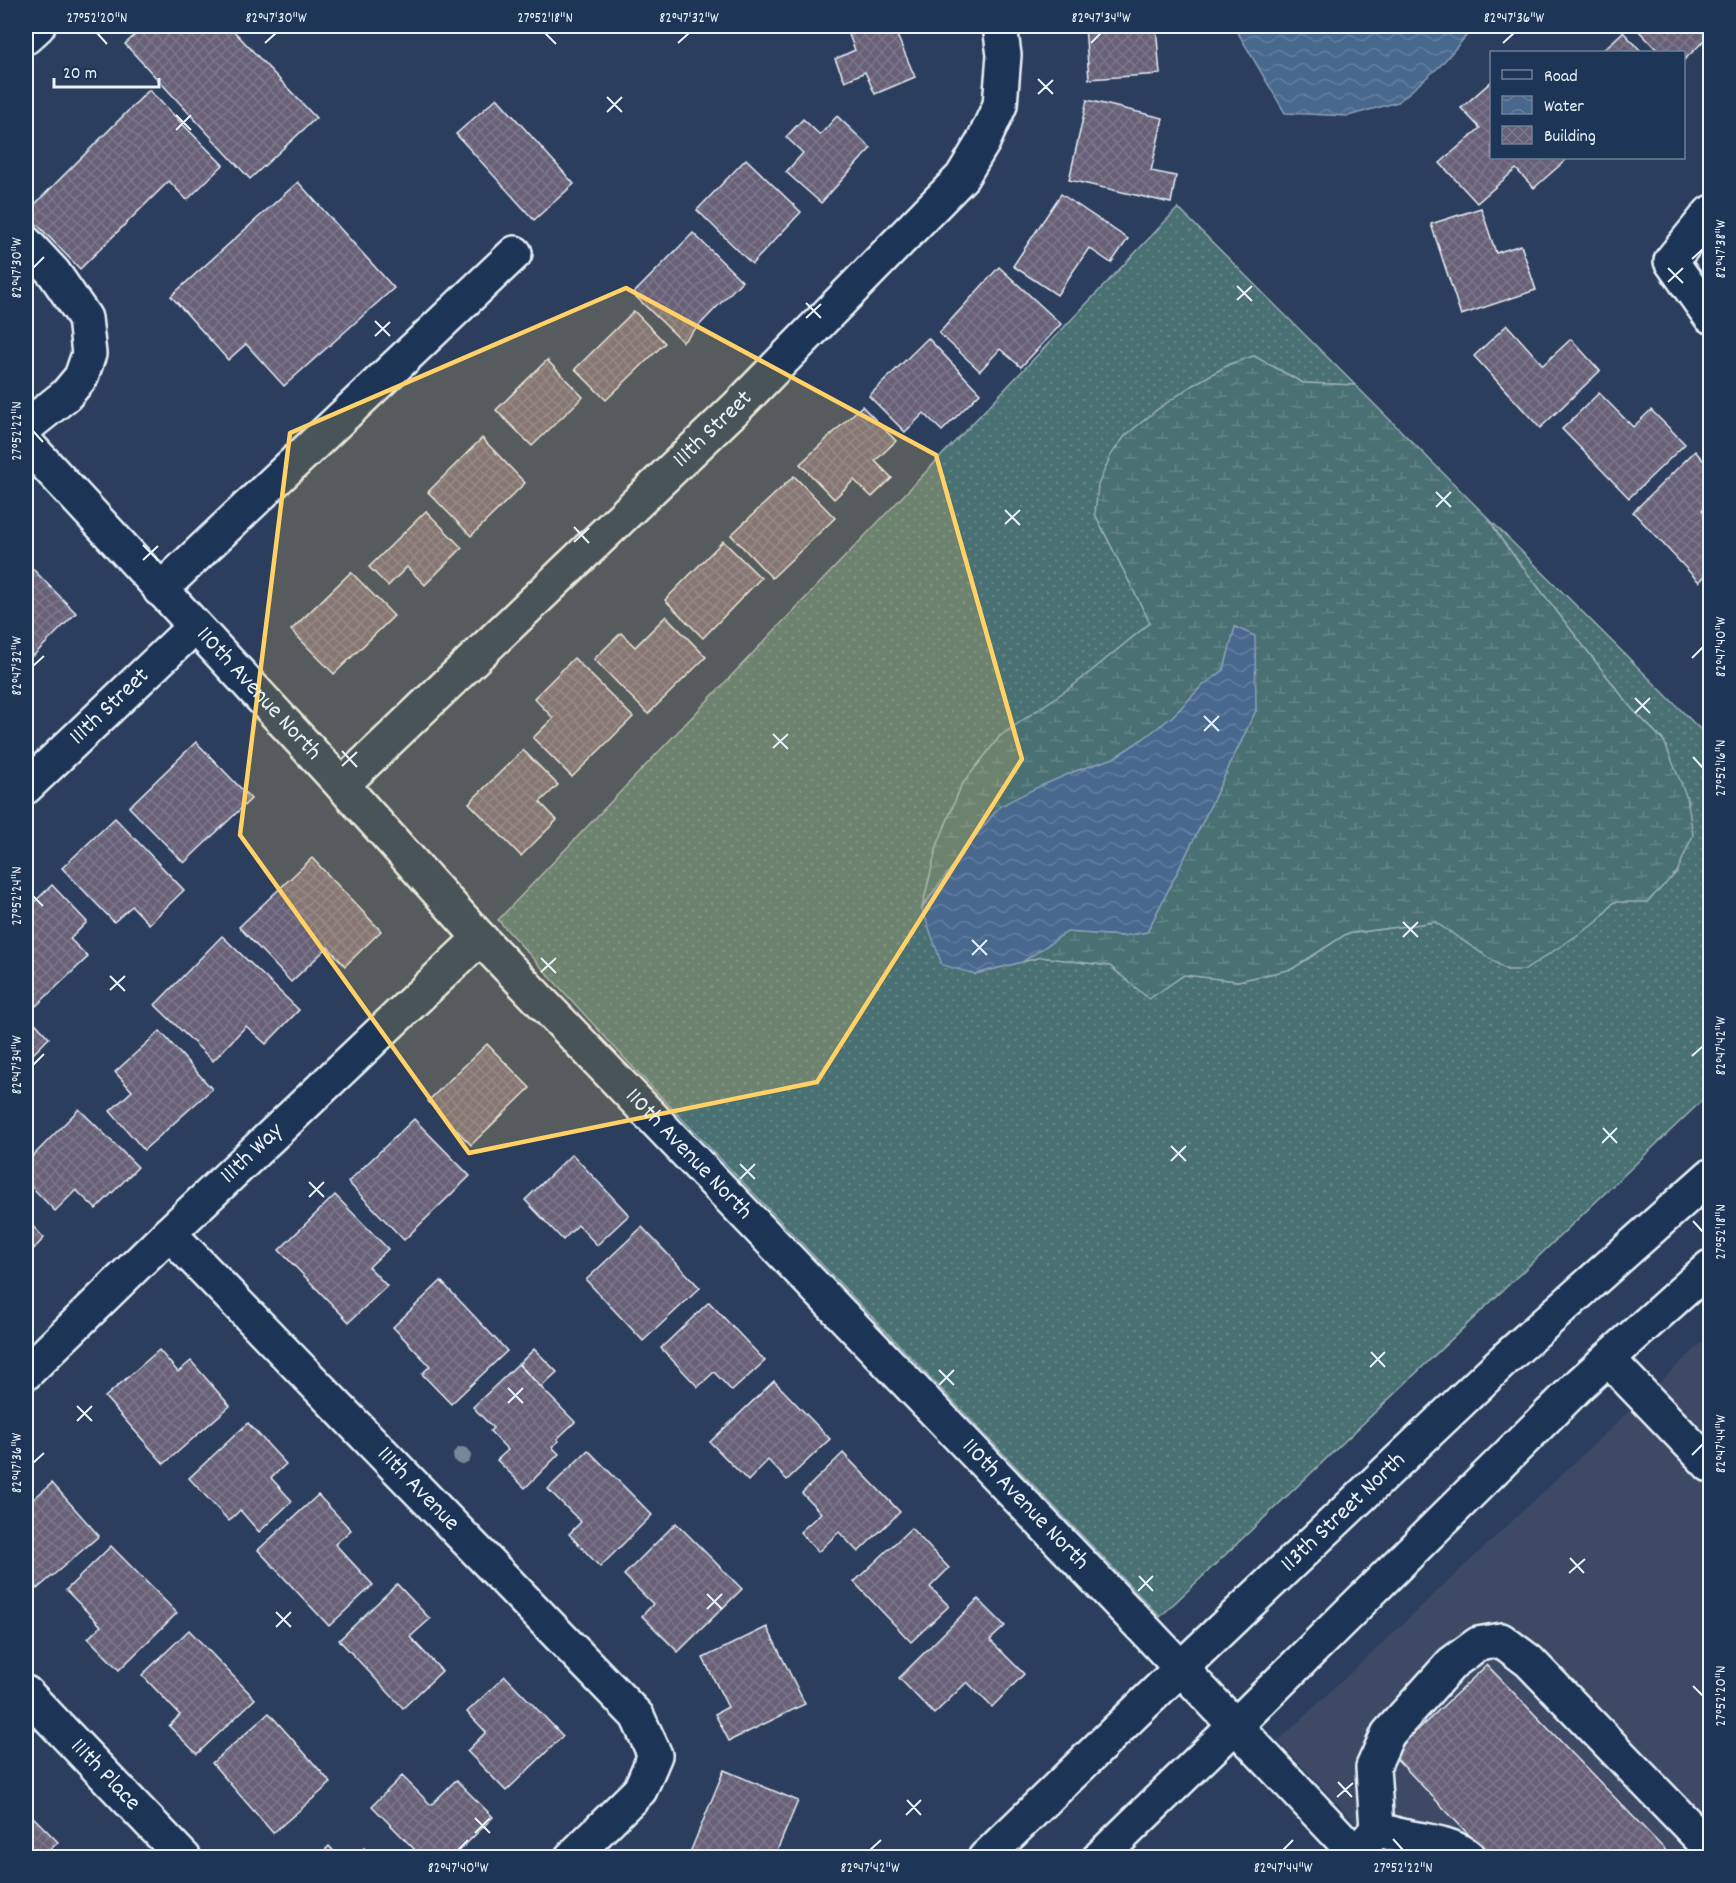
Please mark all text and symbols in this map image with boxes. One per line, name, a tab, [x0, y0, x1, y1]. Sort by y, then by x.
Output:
text: 27°52'20"N	[66, 8, 128, 30]
text: 82°47'30"W	[245, 8, 307, 30]
text: 27°52'18"N	[517, 8, 573, 30]
text: 82°47'32"W	[659, 8, 719, 30]
text: 82°47'34"W	[1071, 8, 1131, 30]
text: 82°47'36"W	[1484, 8, 1545, 30]
scale bar	[54, 51, 159, 89]
legend	[1490, 51, 1685, 159]
text: 20 m	[63, 62, 97, 87]
text: Road	[1544, 65, 1578, 90]
text: Water	[1544, 95, 1584, 120]
text: Building	[1544, 125, 1596, 150]
text: 82°47'38"W	[1711, 219, 1733, 278]
text: 82°47'30"W	[7, 237, 29, 299]
street label: 111th Street	[666, 383, 761, 476]
text: 27°52'22"N	[7, 401, 29, 461]
text: 82°47'40"W	[1711, 616, 1733, 677]
street label: 110th Avenue North	[187, 620, 329, 769]
text: 82°47'32"W	[7, 636, 29, 696]
street label: 111th Street	[62, 660, 158, 754]
text: 27°52'16"N	[1711, 740, 1733, 796]
text: 27°52'24"N	[7, 866, 29, 926]
text: 82°47'42"W	[1711, 1016, 1733, 1076]
text: 82°47'34"W	[7, 1035, 29, 1095]
street label: 110th Avenue North	[616, 1081, 760, 1228]
street label: 111th Way	[213, 1115, 293, 1192]
text: 27°52'18"N	[1711, 1204, 1733, 1260]
text: 82°47'44"W	[1711, 1414, 1733, 1473]
street label: 110th Avenue North	[953, 1431, 1096, 1579]
text: 82°47'36"W	[7, 1432, 29, 1493]
street label: 111th Avenue	[368, 1439, 467, 1540]
street label: 113th Street North	[1274, 1445, 1414, 1581]
text: 27°52'20"N	[1711, 1665, 1733, 1727]
street label: 111th Place	[62, 1731, 148, 1819]
text: 82°47'40"W	[428, 1858, 489, 1880]
text: 82°47'42"W	[840, 1858, 900, 1880]
text: 82°47'44"W	[1254, 1858, 1313, 1880]
text: 27°52'22"N	[1373, 1858, 1433, 1880]

